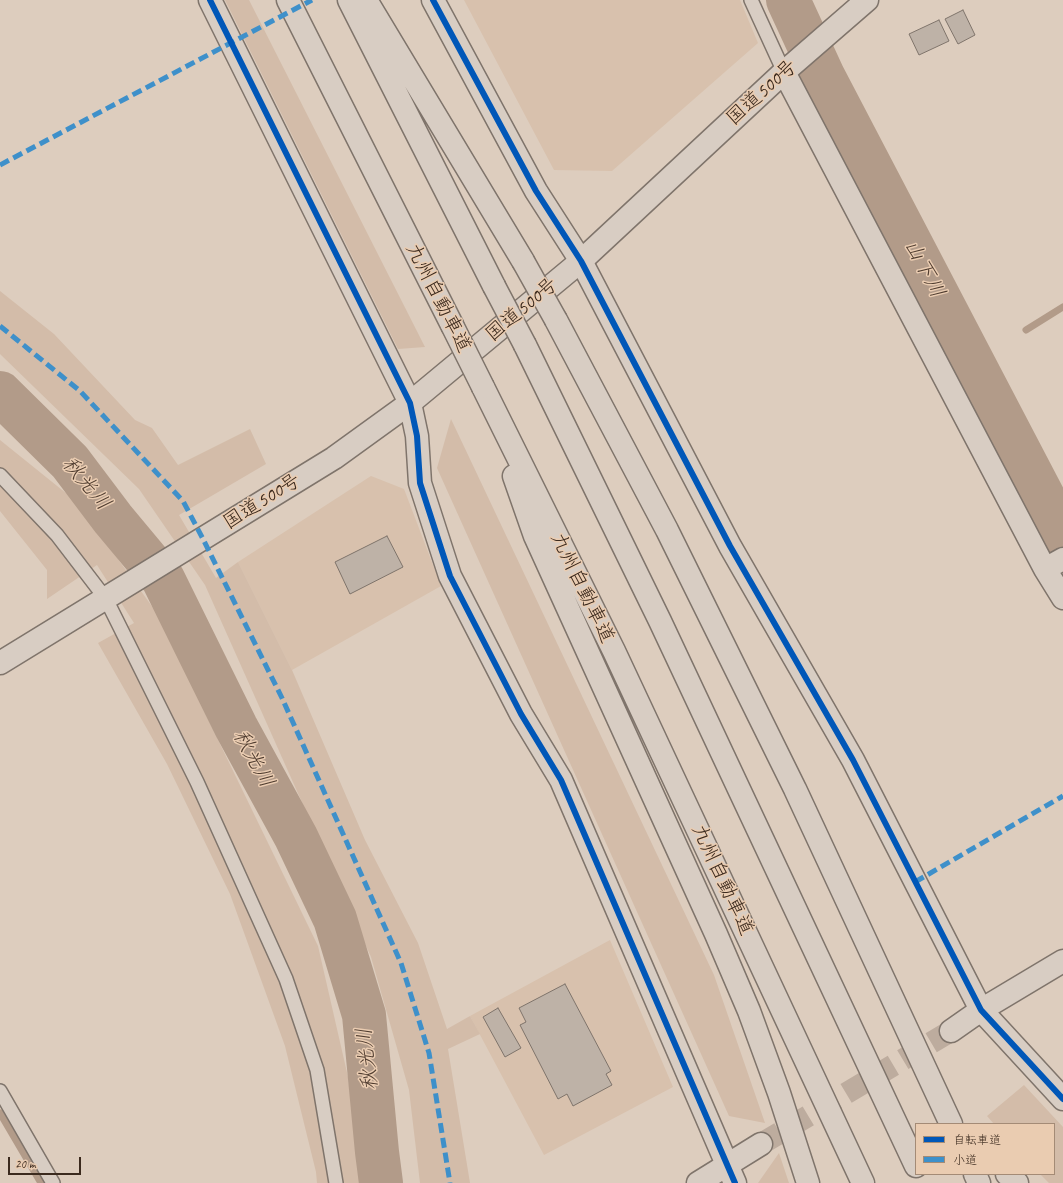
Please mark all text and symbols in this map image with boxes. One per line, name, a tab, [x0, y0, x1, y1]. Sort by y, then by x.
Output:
street label: 国道500号	[722, 55, 802, 131]
water label: 山下川	[898, 235, 950, 303]
street label: 九州自動車道	[400, 239, 476, 357]
street label: 国道500号	[481, 273, 563, 347]
water label: 秋光川	[56, 452, 116, 516]
street label: 国道500号	[219, 469, 305, 535]
street label: 九州自動車道	[545, 529, 619, 647]
water label: 秋光川	[227, 725, 279, 793]
street label: 九州自動車道	[686, 821, 758, 939]
water label: 秋光川	[352, 1026, 384, 1092]
legend	[915, 1123, 1055, 1175]
text: 自転車道	[953, 1132, 1001, 1148]
scale bar	[10, 1149, 83, 1175]
text: 小道	[953, 1152, 977, 1168]
text: 20 m	[15, 1156, 35, 1172]

